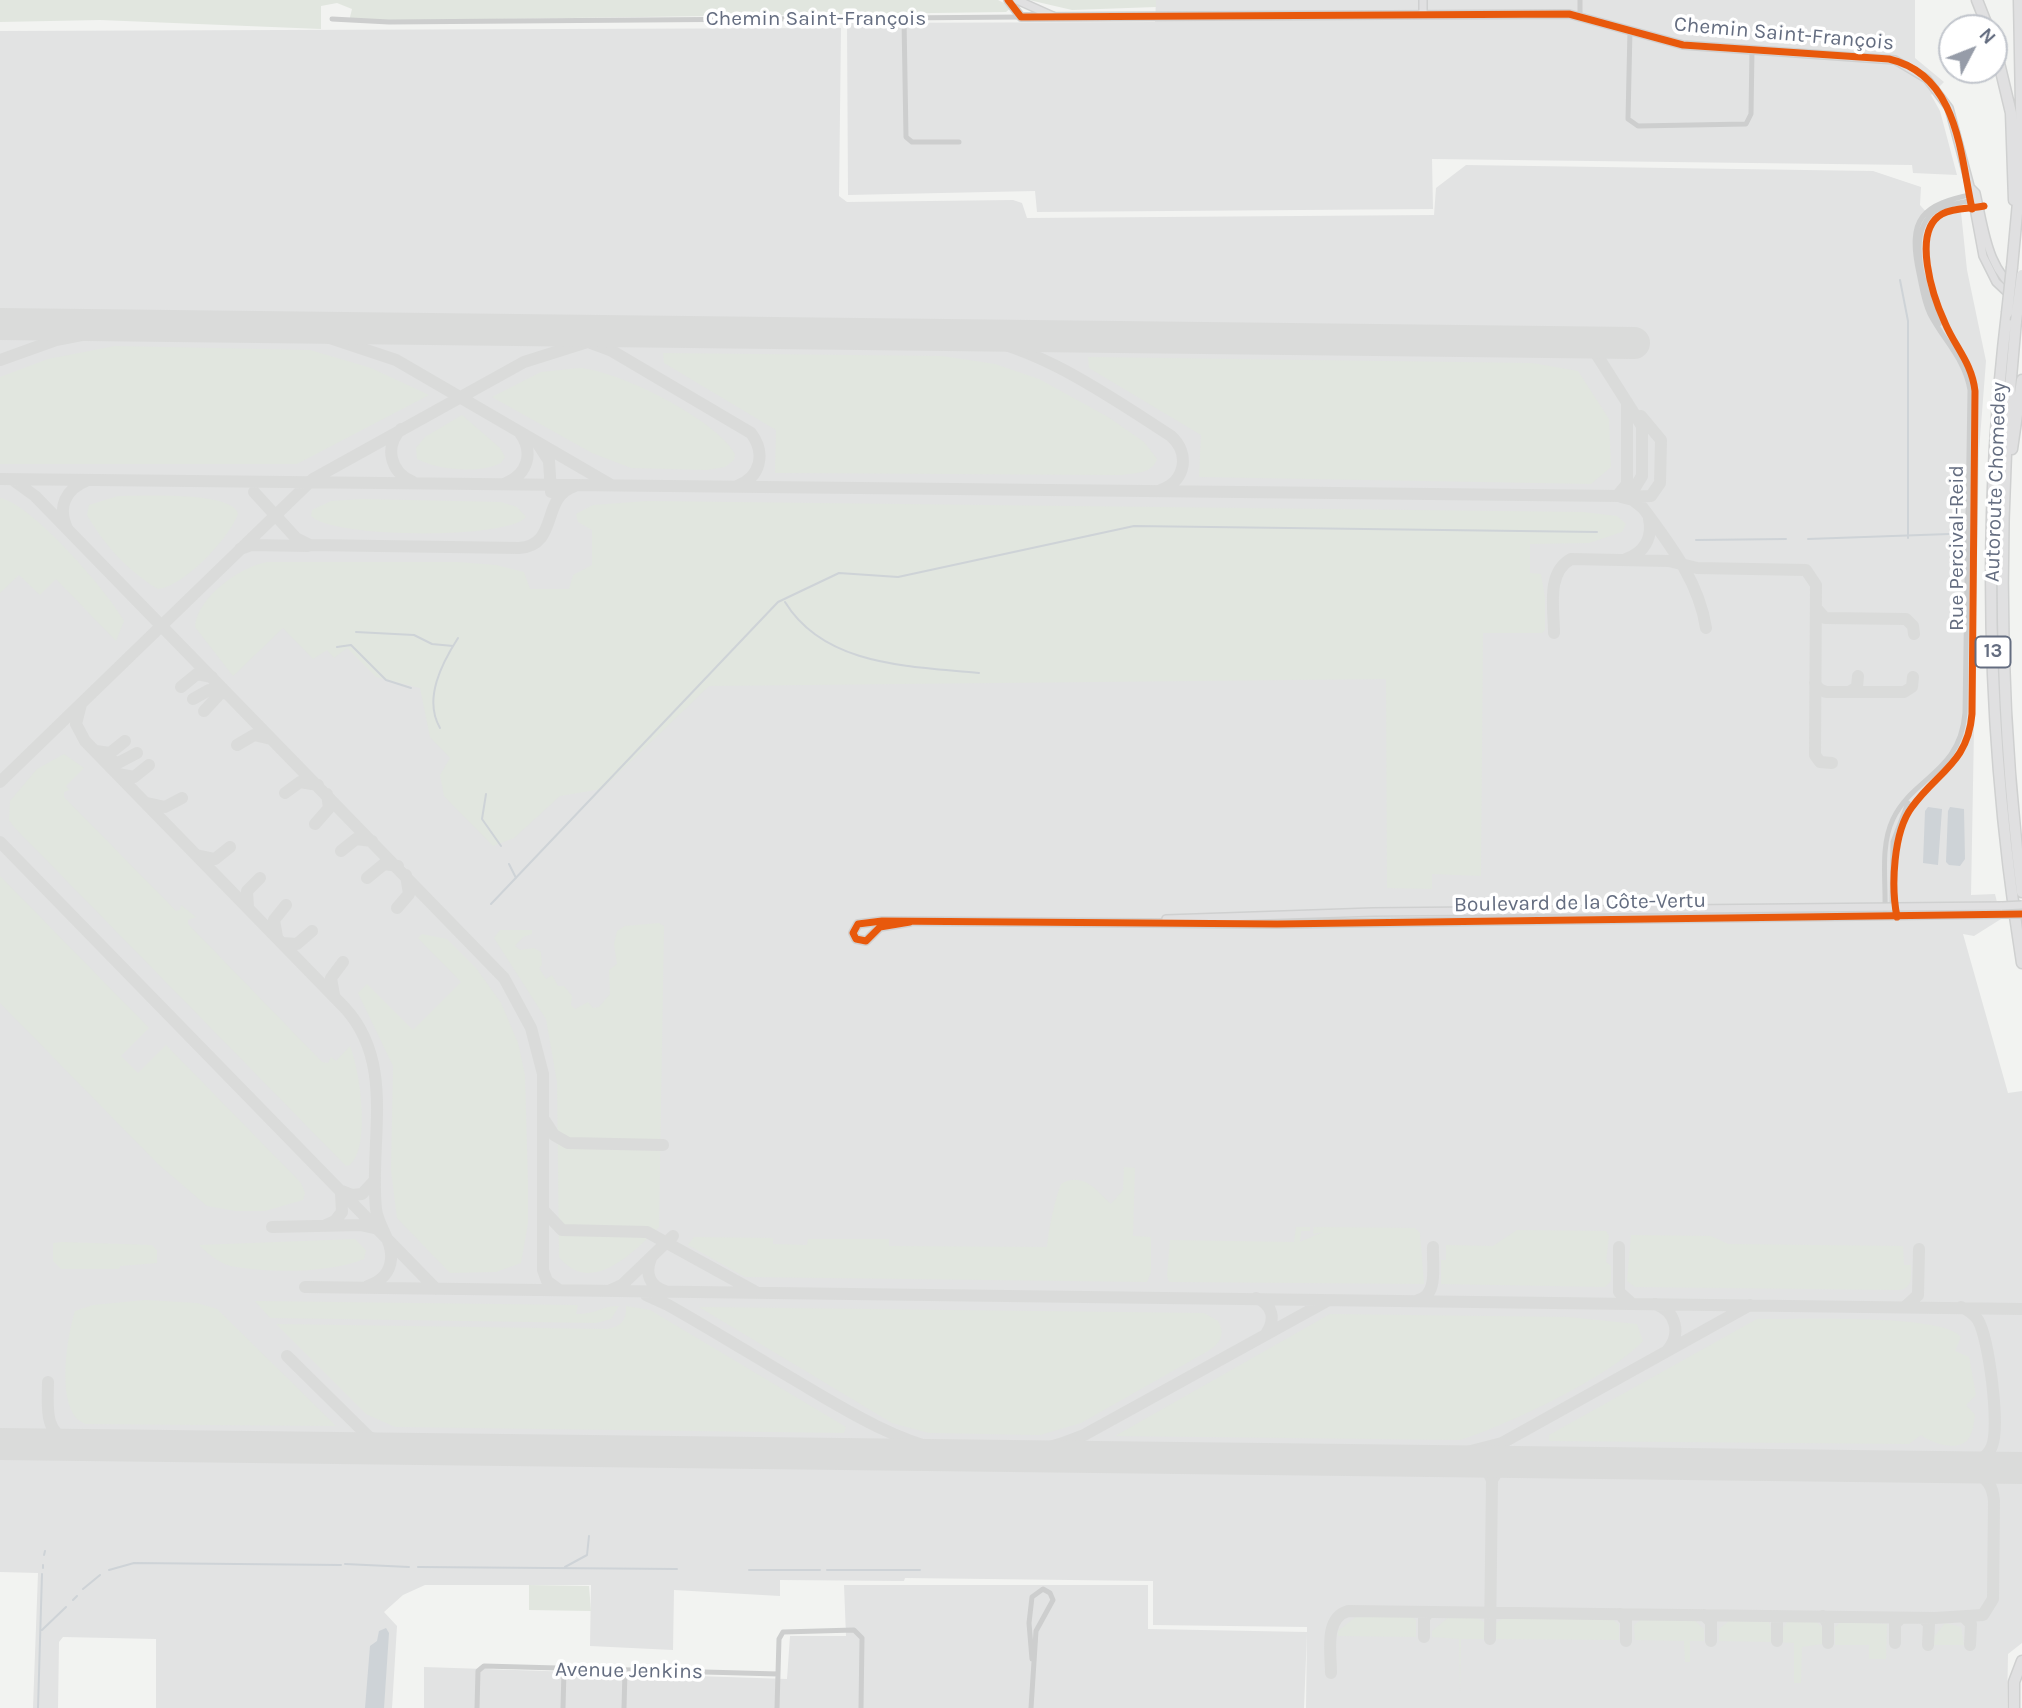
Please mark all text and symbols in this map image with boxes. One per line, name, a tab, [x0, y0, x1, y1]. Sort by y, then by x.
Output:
street label: Chemin Saint-François	[706, 6, 926, 32]
street label: Chemin Saint-François	[1673, 12, 1895, 56]
north arrow	[1938, 14, 2008, 84]
text: N	[1974, 24, 2000, 49]
street label: Autoroute Chomedey	[1980, 382, 2012, 582]
street label: Rue Percival-Reid	[1944, 465, 1970, 631]
road number: 13	[1976, 636, 2010, 667]
street label: Boulevard de la Côte-Vertu	[1454, 888, 1706, 918]
street label: Avenue Jenkins	[555, 1657, 703, 1685]

